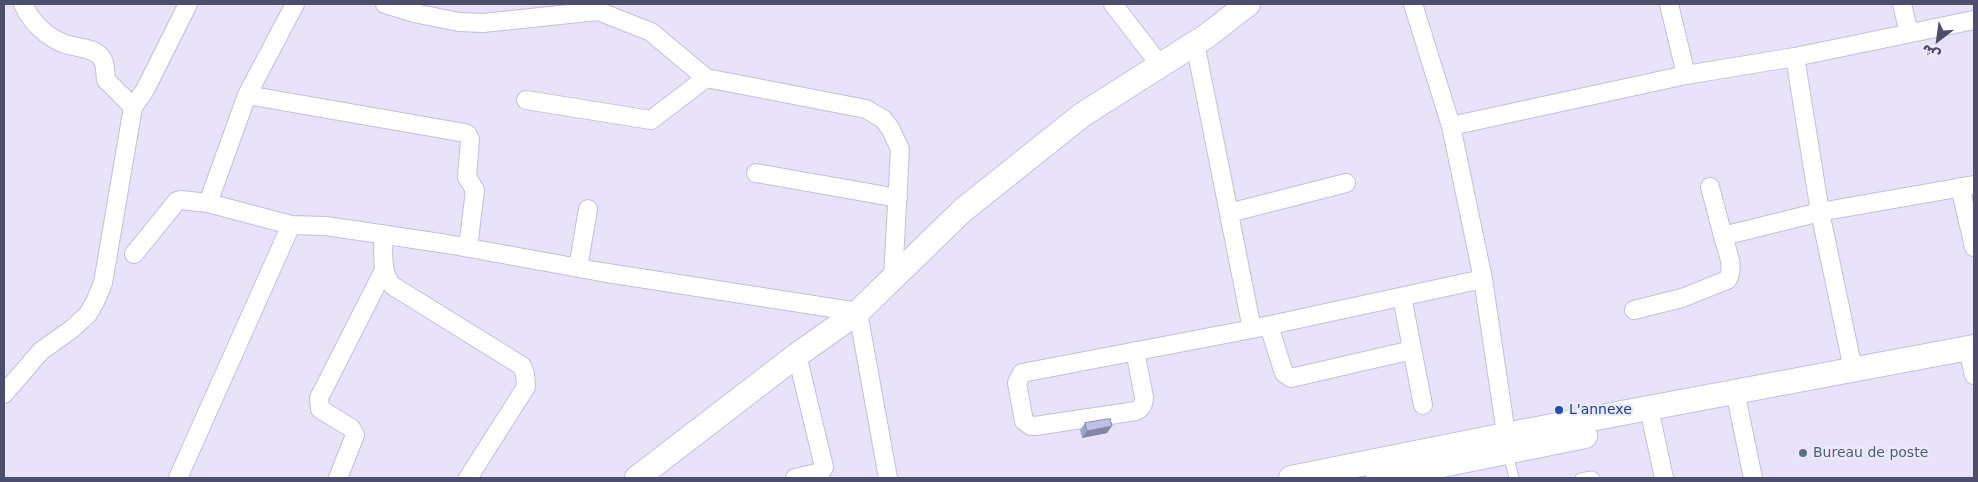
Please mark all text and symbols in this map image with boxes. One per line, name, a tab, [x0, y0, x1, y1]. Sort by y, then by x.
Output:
north arrow	[1913, 15, 1963, 65]
text: ش	[1918, 41, 1943, 65]
place label: L'annexe	[1569, 402, 1632, 418]
marker: L'annexe	[1553, 404, 1565, 416]
place label: Bureau de poste	[1813, 445, 1928, 461]
marker: Bureau de poste	[1797, 447, 1809, 459]

